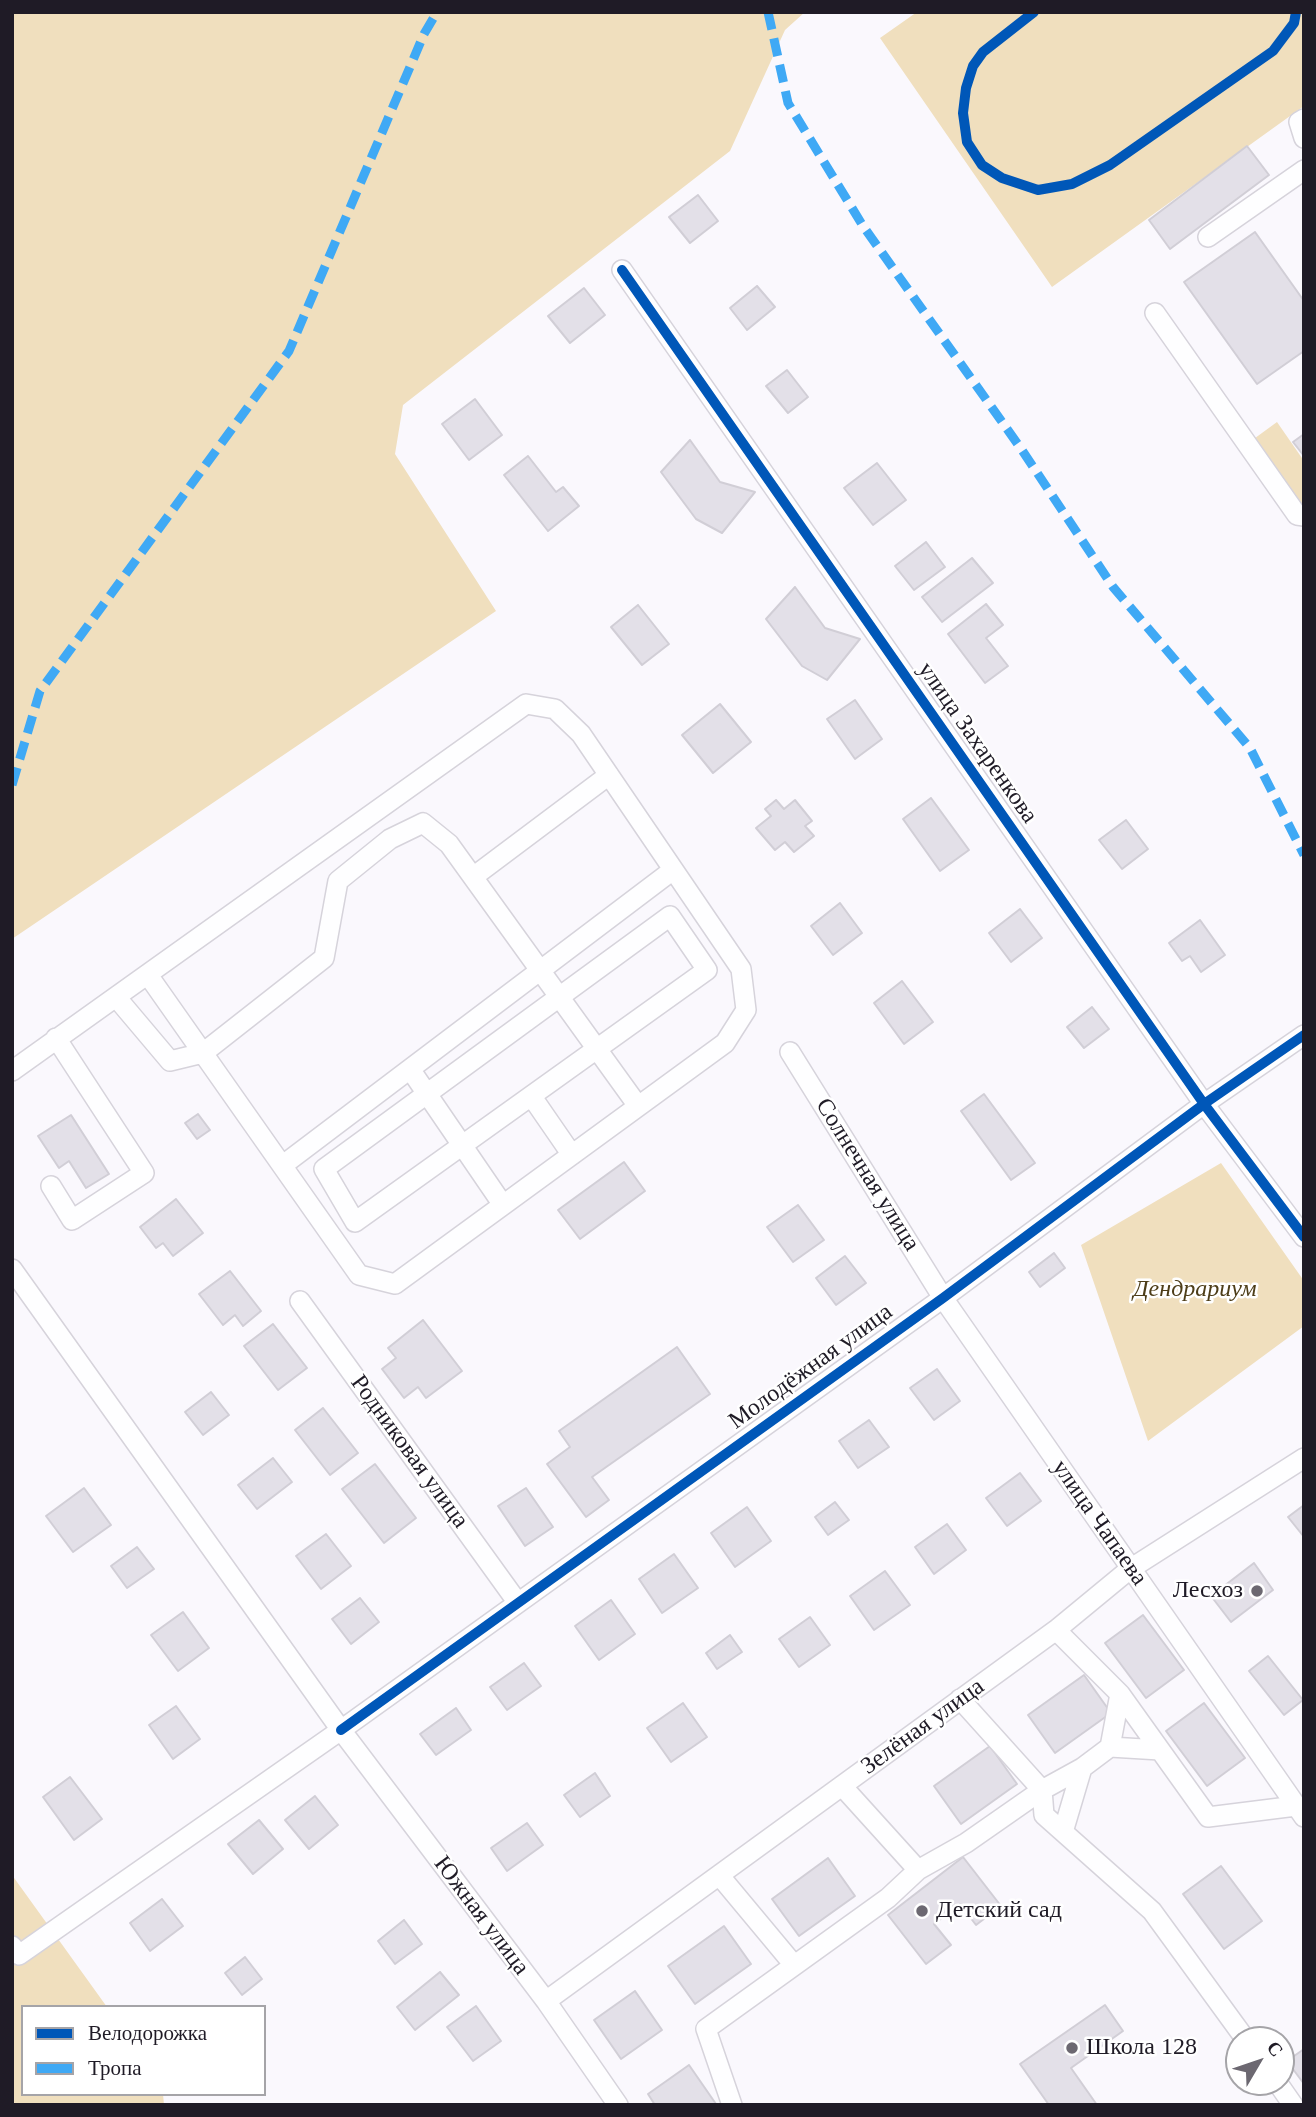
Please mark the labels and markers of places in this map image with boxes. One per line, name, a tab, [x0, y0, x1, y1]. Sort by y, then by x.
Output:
place label: Лесхоз	[1173, 1577, 1243, 1605]
marker: Лесхоз	[1249, 1583, 1265, 1599]
place label: Детский сад	[936, 1897, 1062, 1925]
marker: Детский сад	[914, 1903, 930, 1919]
place label: Школа 128	[1086, 2034, 1197, 2062]
marker: Школа 128	[1064, 2040, 1080, 2056]

